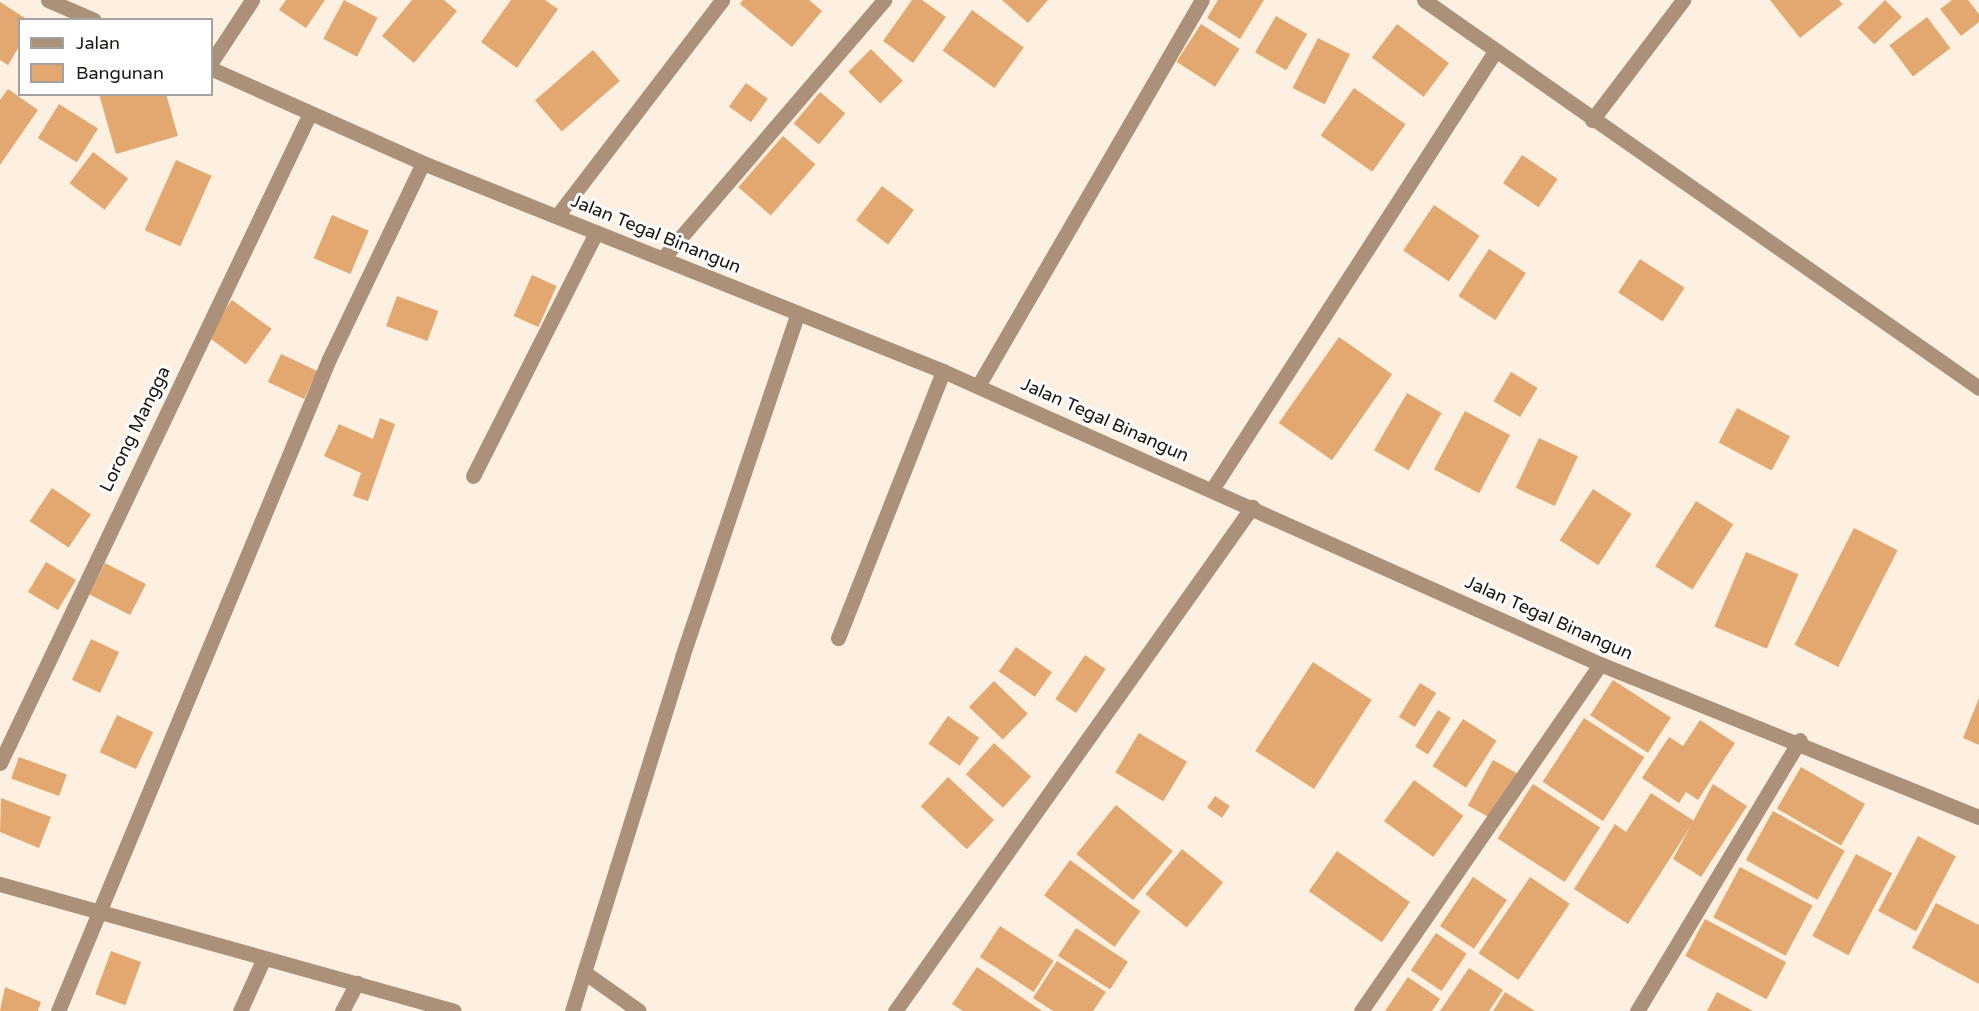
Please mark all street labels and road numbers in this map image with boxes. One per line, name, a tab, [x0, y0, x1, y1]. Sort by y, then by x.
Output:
street label: Jalan Tegal Binangun	[568, 190, 744, 278]
street label: Lorong Mangga	[95, 363, 175, 495]
street label: Jalan Tegal Binangun	[1018, 373, 1192, 467]
street label: Jalan Tegal Binangun	[1462, 571, 1636, 665]

